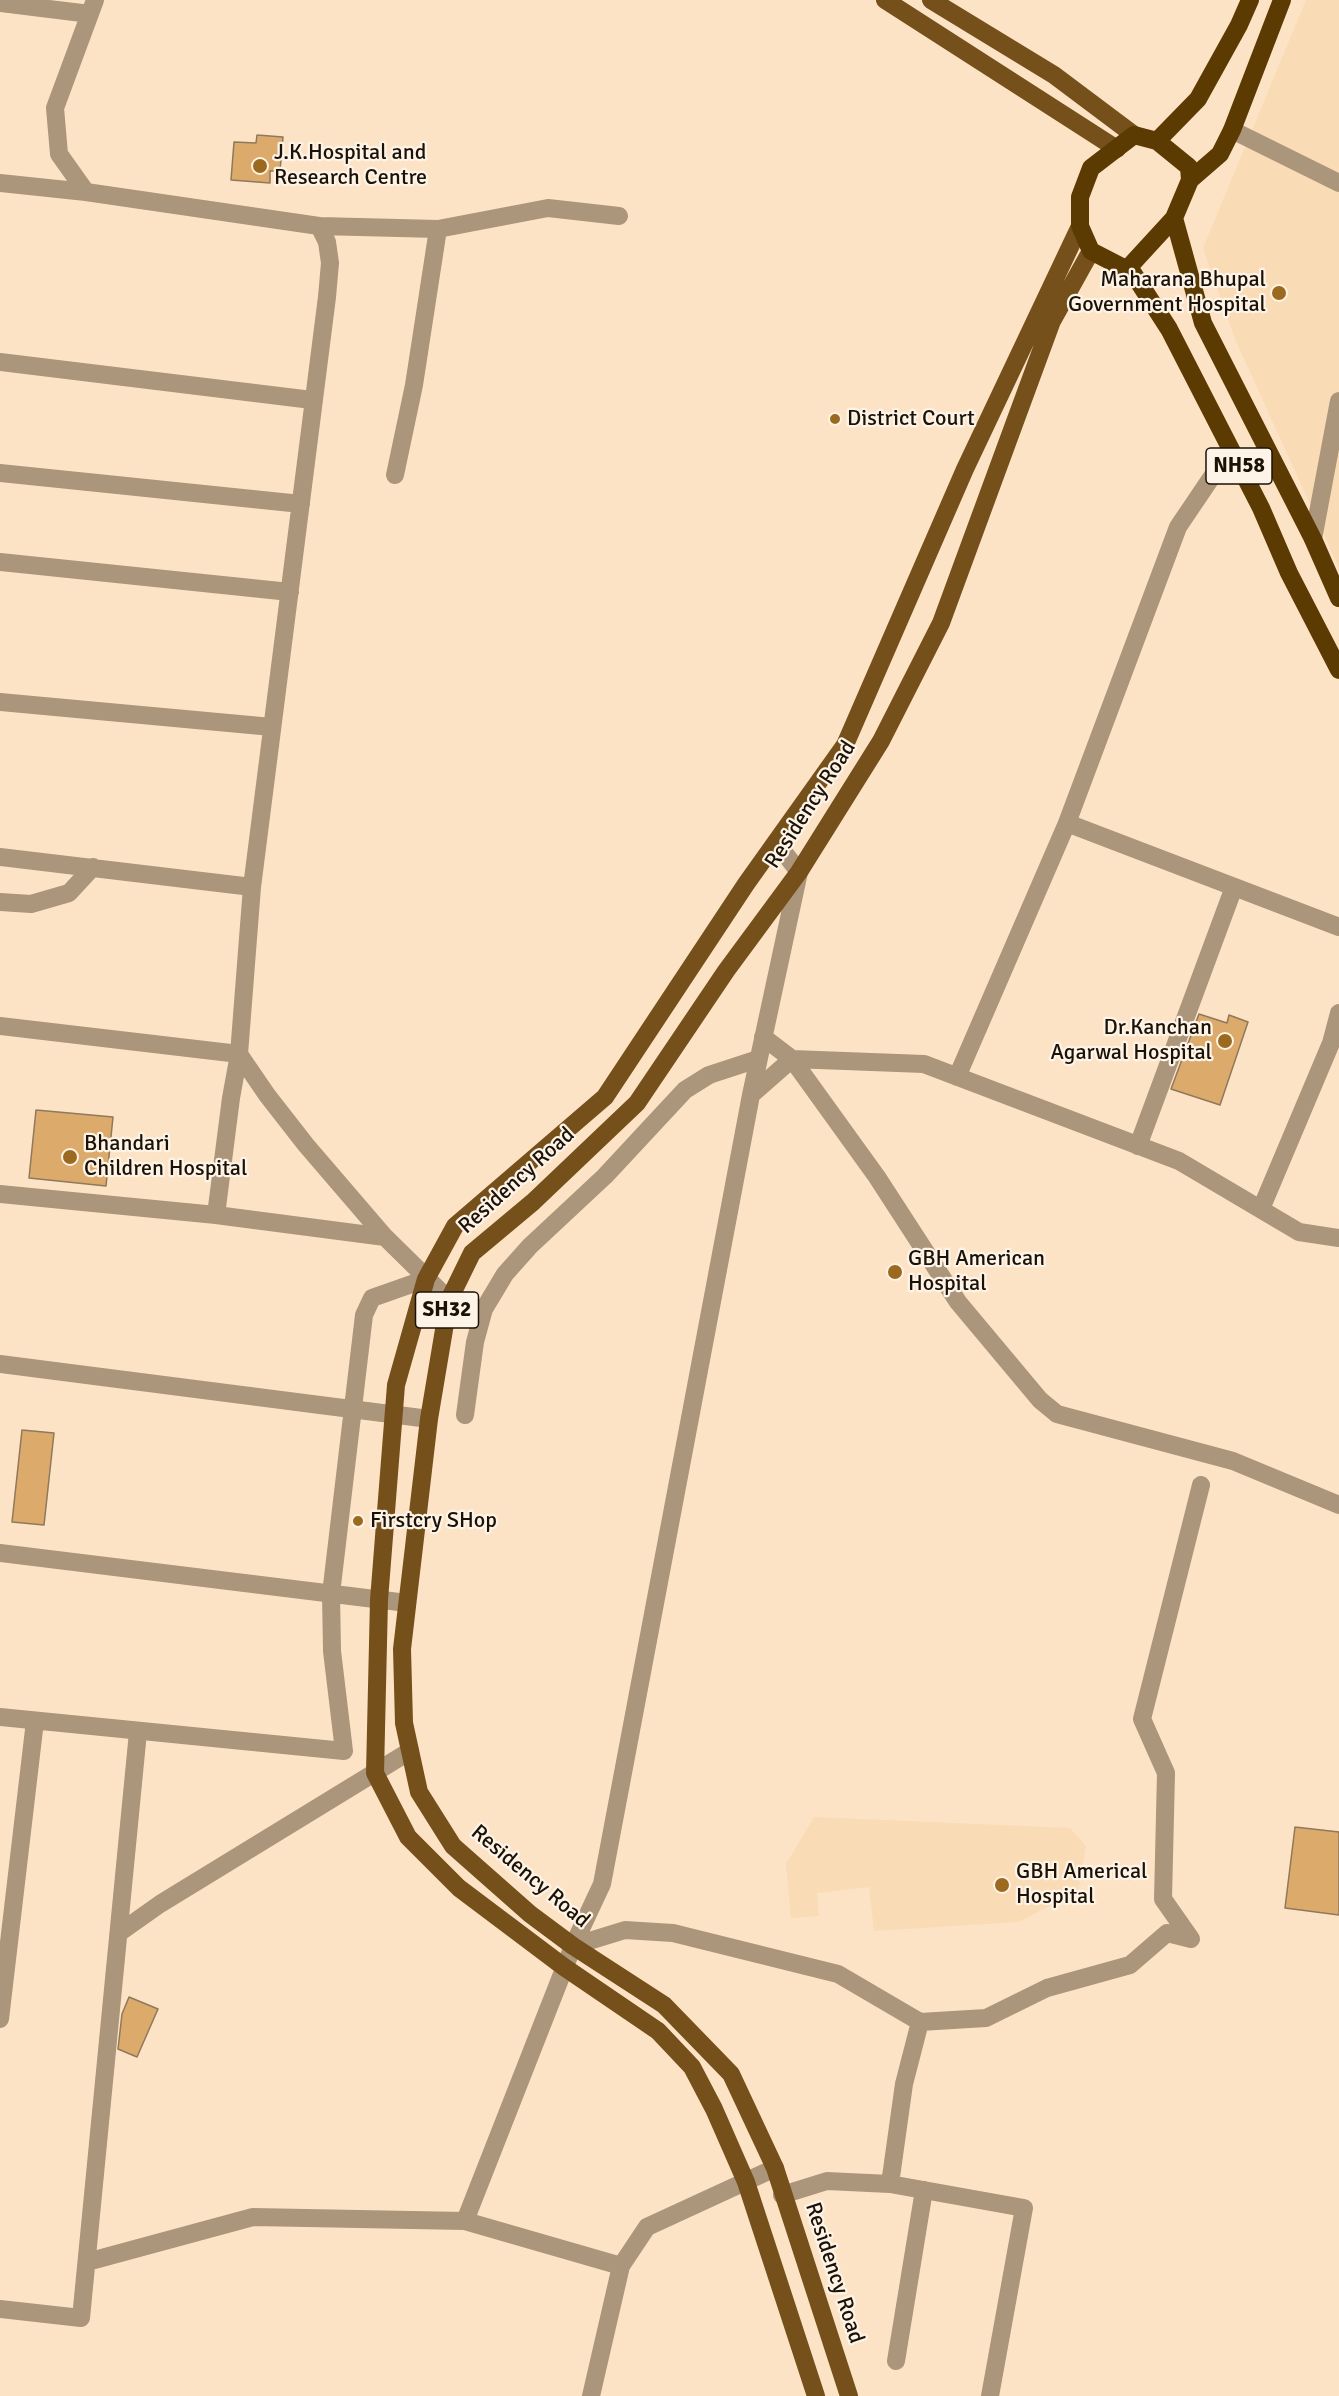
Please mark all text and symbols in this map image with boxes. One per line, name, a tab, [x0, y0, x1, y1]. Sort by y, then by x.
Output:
place label: J.K.Hospital and Research Centre	[274, 140, 427, 192]
marker: J.K.Hospital and Research Centre	[251, 157, 269, 175]
place label: Maharana Bhupal Government Hospital	[1068, 267, 1266, 318]
marker: Maharana Bhupal Government Hospital	[1270, 284, 1288, 302]
place label: District Court	[847, 406, 975, 432]
marker: District Court	[828, 412, 842, 426]
road number: NH58	[1206, 448, 1272, 484]
street label: Residency Road	[760, 736, 862, 874]
place label: Dr.Kanchan Agarwal Hospital	[1051, 1015, 1212, 1066]
marker: Dr.Kanchan Agarwal Hospital	[1216, 1032, 1234, 1050]
street label: Residency Road	[454, 1122, 580, 1240]
place label: Bhandari Children Hospital	[84, 1131, 247, 1182]
marker: Bhandari Children Hospital	[61, 1148, 79, 1166]
place label: GBH American Hospital	[908, 1246, 1045, 1298]
marker: GBH American Hospital	[886, 1263, 904, 1281]
road number: SH32	[416, 1292, 478, 1328]
place label: Firstcry SHop	[370, 1508, 497, 1534]
marker: Firstcry SHop	[351, 1514, 365, 1528]
street label: Residency Road	[465, 1820, 595, 1934]
place label: GBH Americal Hospital	[1016, 1859, 1148, 1910]
marker: GBH Americal Hospital	[993, 1876, 1011, 1894]
street label: Residency Road	[799, 2199, 869, 2347]

